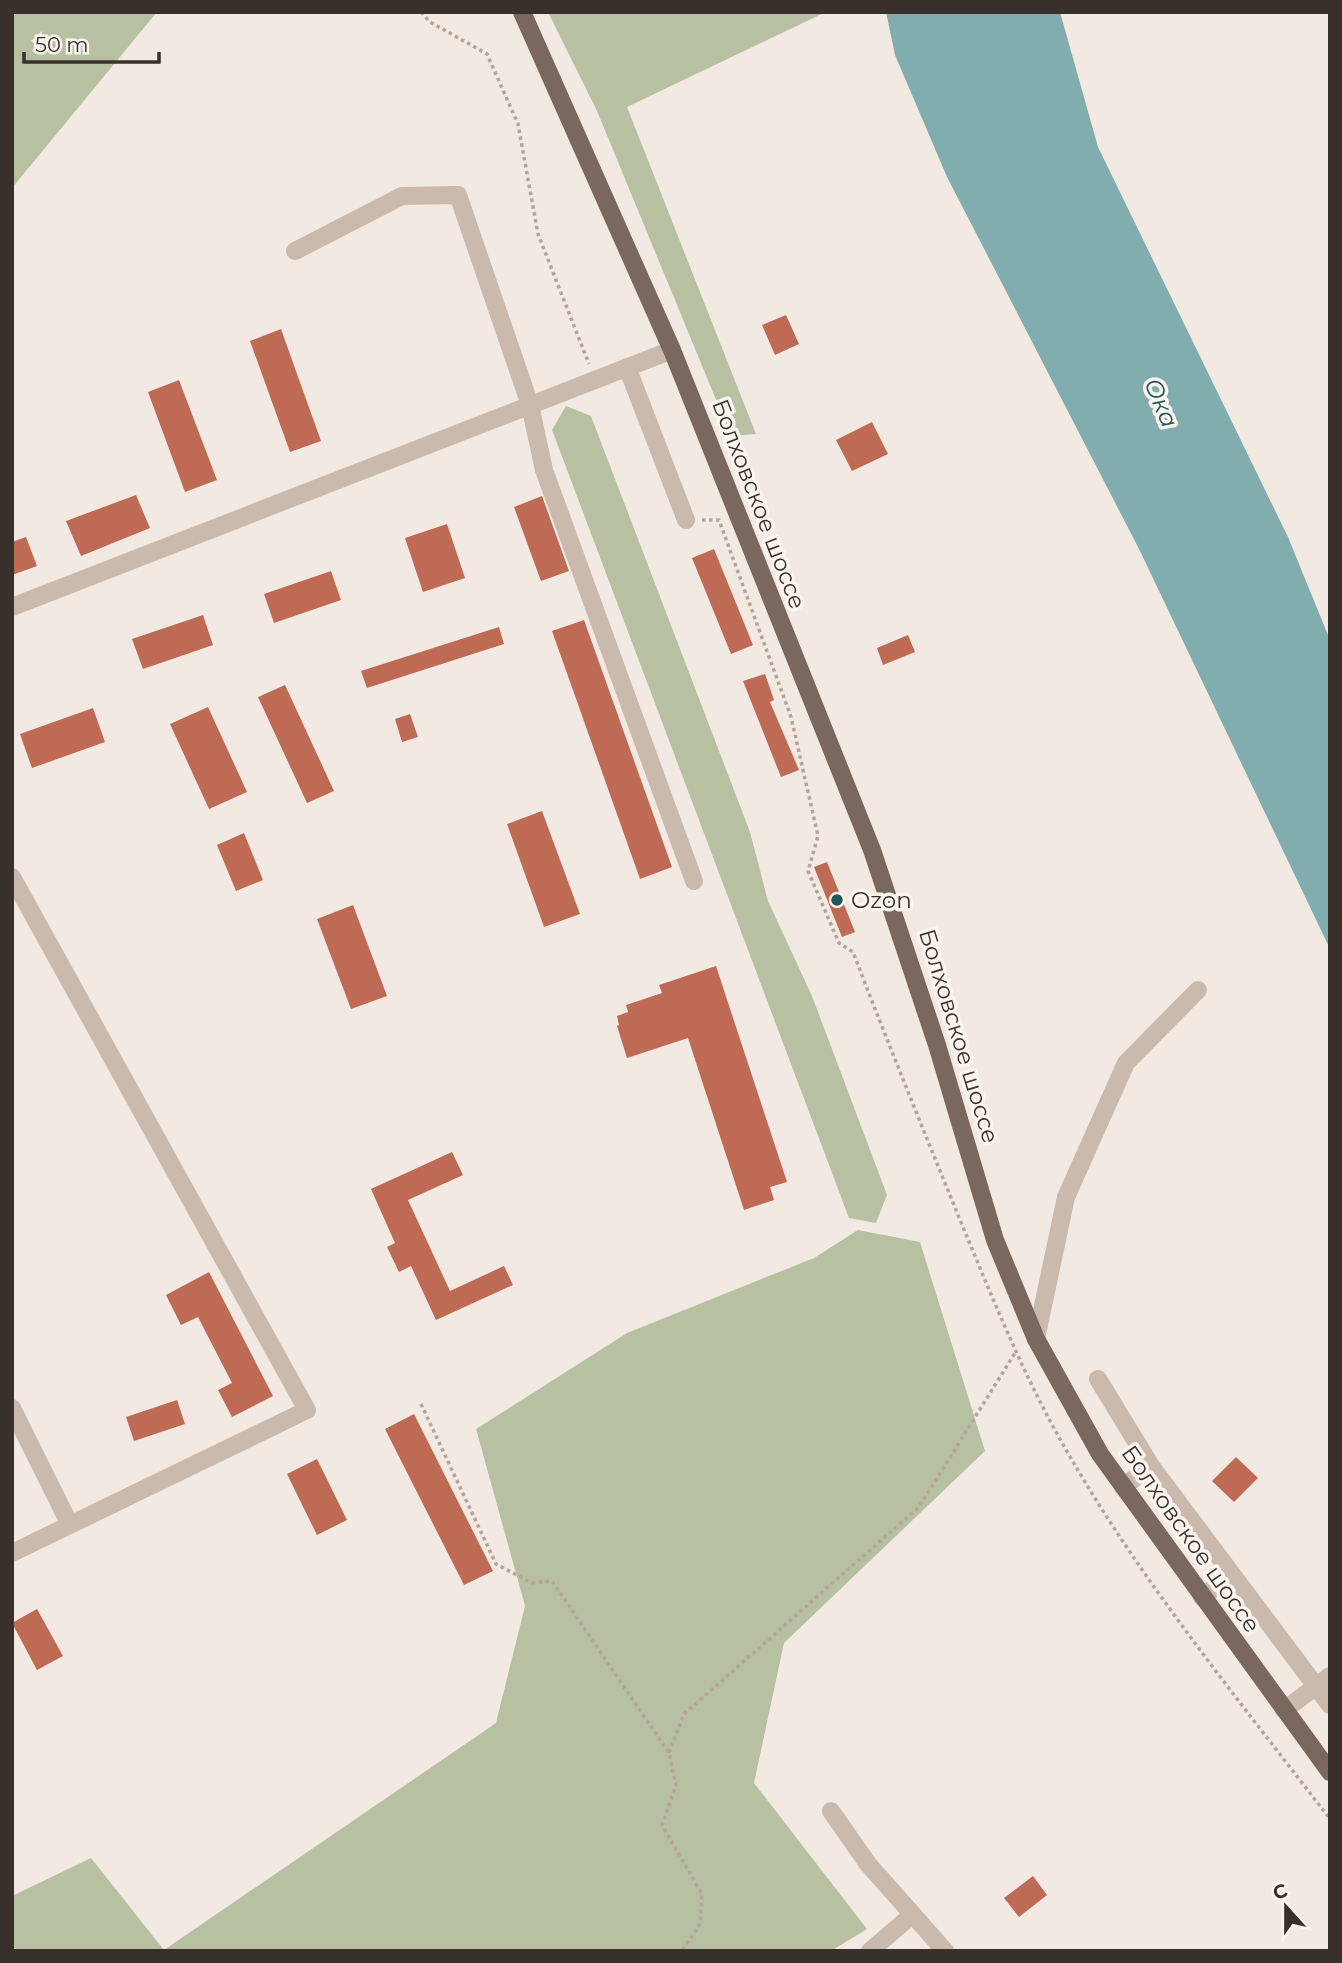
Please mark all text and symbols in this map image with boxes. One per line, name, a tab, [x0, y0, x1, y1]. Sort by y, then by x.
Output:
scale bar	[24, 21, 159, 65]
text: 50 m	[35, 32, 89, 57]
water label: Ока	[1138, 374, 1185, 432]
street label: Болховское шоссе	[706, 395, 812, 613]
place label: Ozon	[851, 886, 912, 914]
marker: Ozon	[829, 892, 845, 908]
street label: Болховское шоссе	[913, 925, 1005, 1147]
street label: Болховское шоссе	[1116, 1440, 1266, 1638]
north arrow	[1251, 1872, 1321, 1942]
text: С	[1270, 1878, 1291, 1905]

